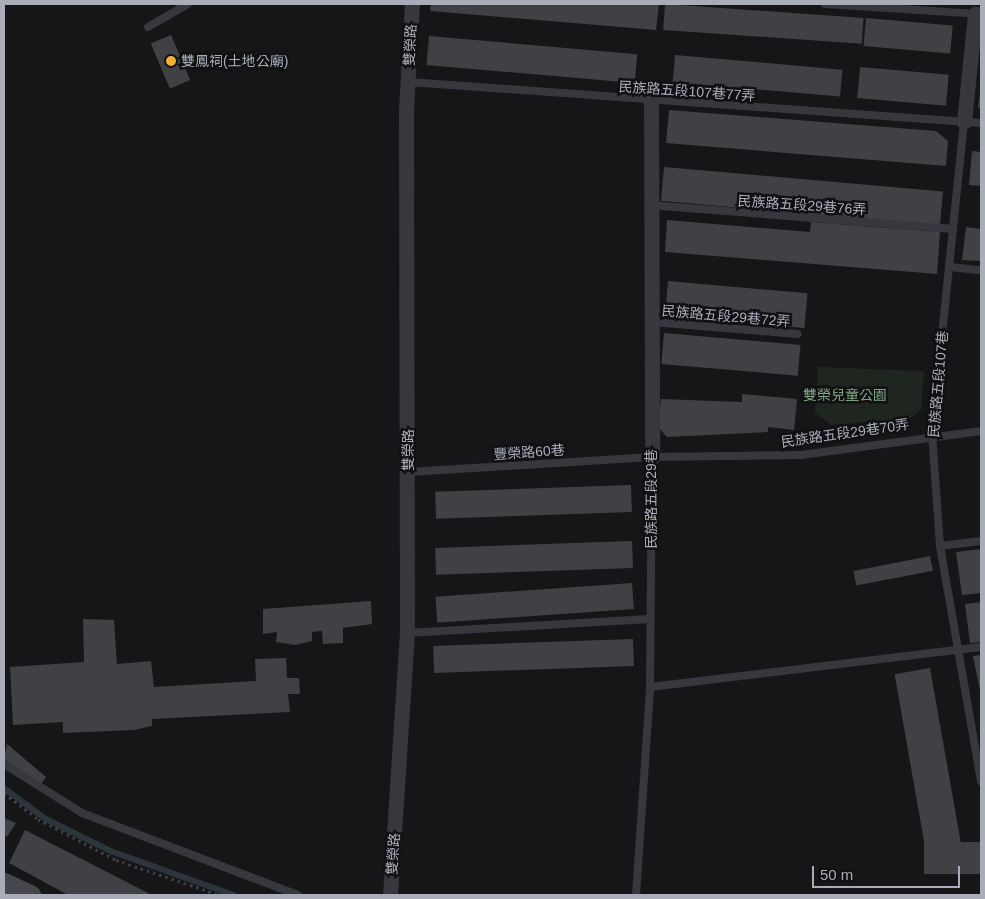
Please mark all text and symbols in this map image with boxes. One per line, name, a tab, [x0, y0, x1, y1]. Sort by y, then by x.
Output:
street label: 雙榮路	[401, 24, 419, 66]
place label: 雙鳳祠(土地公廟)	[181, 53, 288, 69]
marker: 雙鳳祠(土地公廟)	[165, 55, 177, 67]
street label: 民族路五段107巷77弄	[618, 78, 756, 104]
street label: 民族路五段29巷76弄	[737, 192, 867, 218]
street label: 民族路五段29巷72弄	[661, 302, 791, 330]
street label: 民族路五段107巷	[925, 330, 951, 438]
park label: 雙榮兒童公園	[803, 387, 887, 403]
street label: 民族路五段29巷70弄	[780, 416, 910, 450]
street label: 雙榮路	[400, 429, 416, 471]
street label: 豐榮路60巷	[493, 441, 565, 463]
street label: 民族路五段29巷	[643, 449, 659, 549]
street label: 雙榮路	[383, 832, 403, 876]
scale bar	[815, 856, 962, 888]
text: 50 m	[820, 866, 853, 883]

